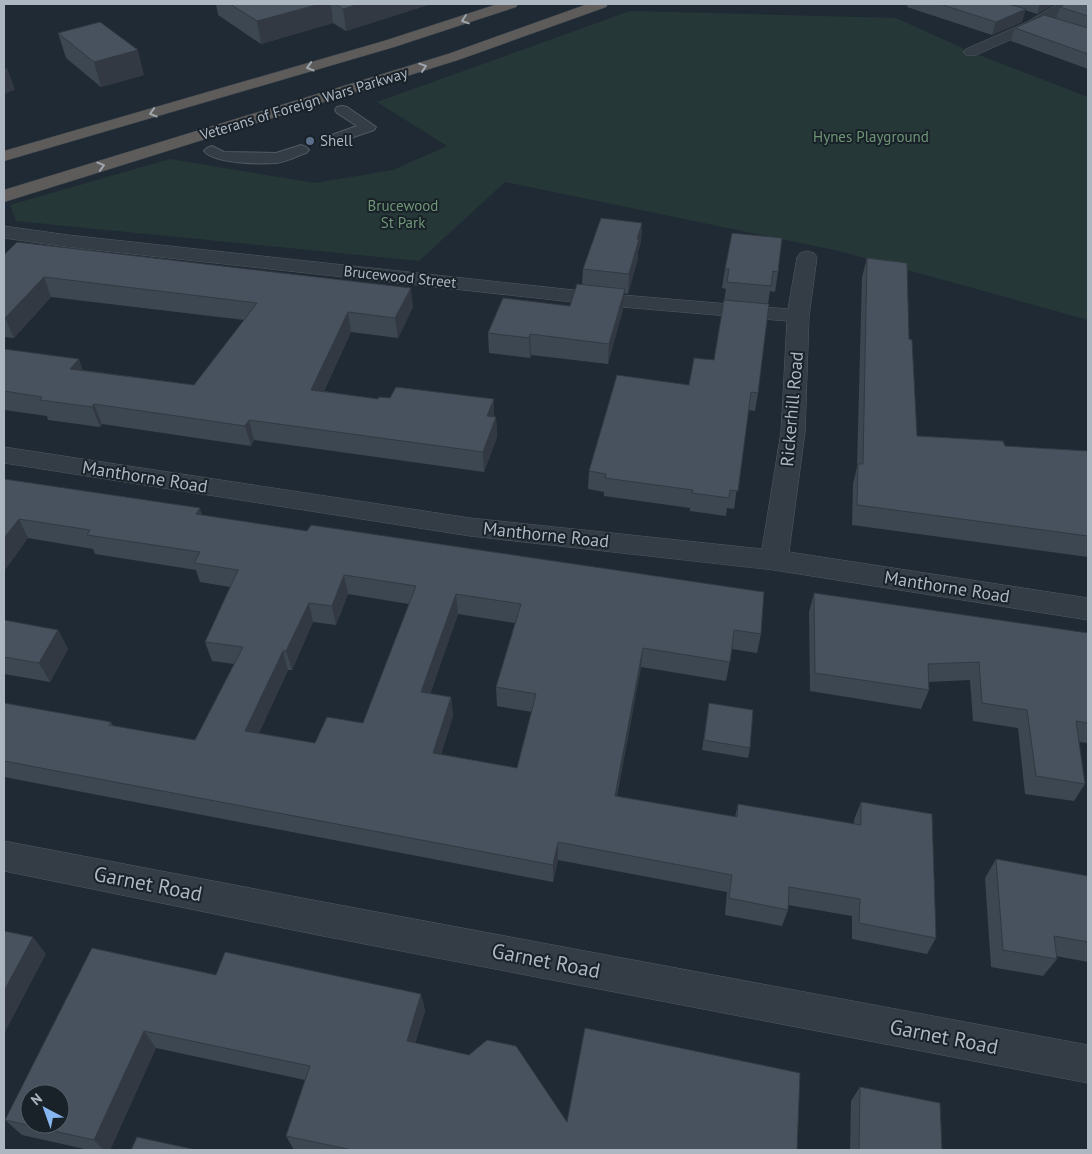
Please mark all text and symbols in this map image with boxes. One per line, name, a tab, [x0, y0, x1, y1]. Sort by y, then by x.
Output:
one-way arrow	[461, 14, 470, 24]
one-way arrow	[306, 62, 314, 72]
one-way arrow	[418, 62, 427, 72]
street label: Veterans of Foreign Wars Parkway	[197, 63, 410, 144]
one-way arrow	[150, 107, 158, 117]
park label: Hynes Playground	[813, 127, 929, 146]
place label: Shell	[320, 131, 353, 150]
marker: Shell	[304, 135, 316, 147]
one-way arrow	[96, 162, 104, 172]
park label: Brucewood St Park	[368, 196, 438, 232]
street label: Brucewood Street	[343, 261, 457, 292]
street label: Rickerhill Road	[775, 350, 808, 467]
street label: Manthorne Road	[81, 455, 209, 498]
street label: Manthorne Road	[482, 516, 610, 553]
street label: Manthorne Road	[883, 565, 1011, 608]
street label: Garnet Road	[92, 860, 205, 907]
street label: Garnet Road	[490, 937, 603, 984]
street label: Garnet Road	[888, 1013, 1001, 1060]
north arrow	[20, 1084, 70, 1134]
text: N	[27, 1089, 46, 1109]

